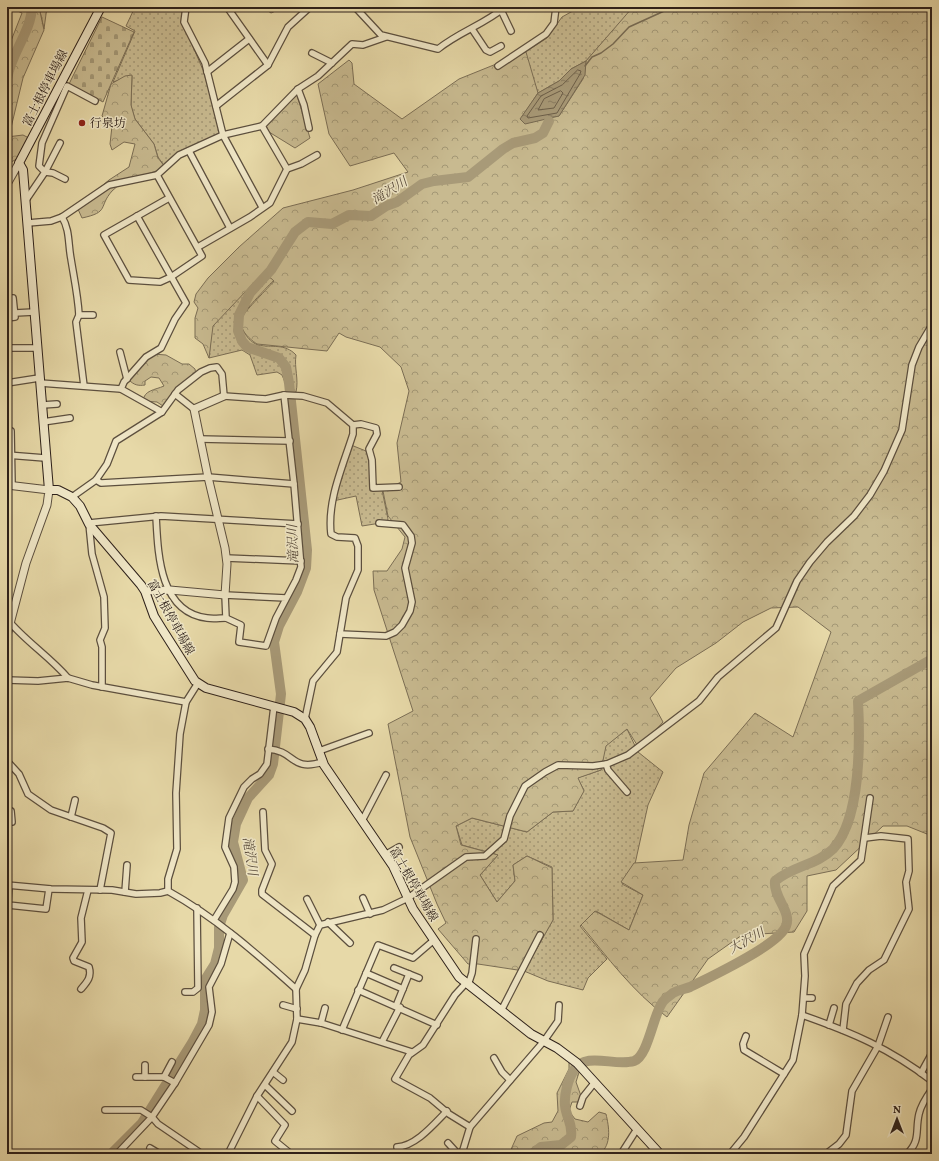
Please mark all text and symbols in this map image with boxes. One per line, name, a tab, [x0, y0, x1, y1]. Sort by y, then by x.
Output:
street label: 富士根停車場線	[20, 47, 72, 130]
place label: 行泉坊	[90, 116, 126, 132]
marker: 行泉坊	[77, 118, 87, 128]
water label: 滝沢川	[369, 173, 413, 210]
water label: 滝沢川	[284, 522, 304, 564]
street label: 富士根停車場線	[143, 577, 197, 658]
water label: 滝沢川	[237, 836, 261, 879]
street label: 富士根停車場線	[385, 844, 441, 925]
water label: 大沢川	[726, 923, 770, 959]
north arrow	[877, 1099, 917, 1139]
text: N	[893, 1103, 901, 1118]

